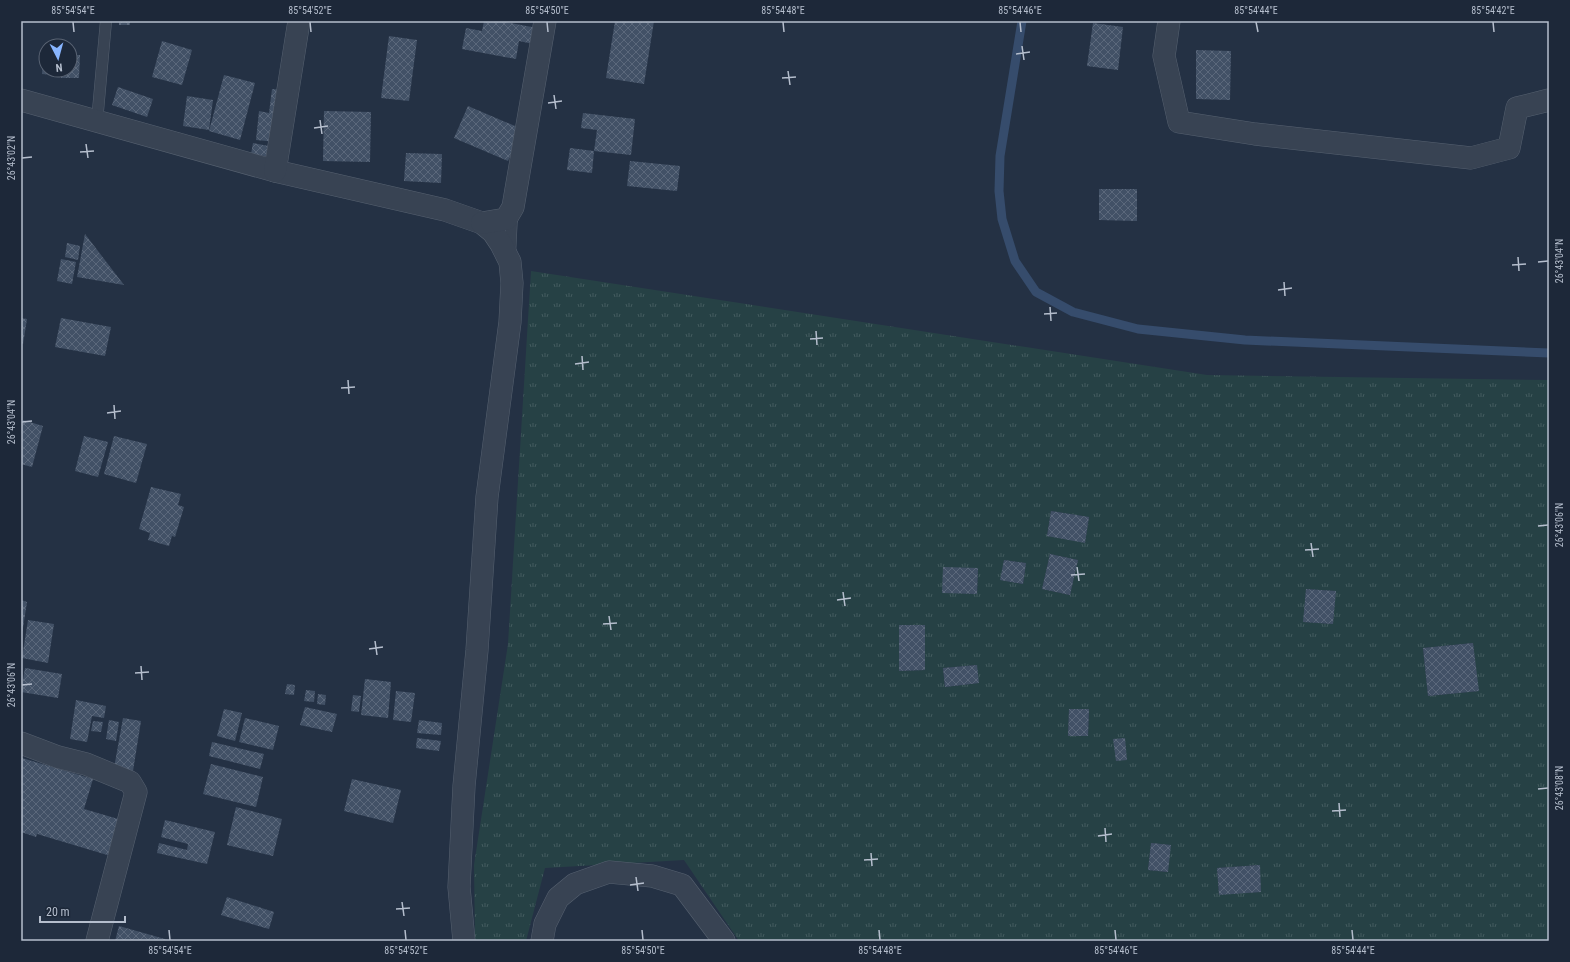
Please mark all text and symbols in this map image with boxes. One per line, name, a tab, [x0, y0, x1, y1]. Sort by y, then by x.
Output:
text: 85°54'54"E	[51, 5, 95, 16]
text: 85°54'52"E	[288, 5, 332, 16]
text: 85°54'50"E	[525, 5, 569, 16]
text: 85°54'48"E	[761, 5, 805, 16]
text: 85°54'46"E	[998, 5, 1042, 16]
text: 85°54'44"E	[1234, 5, 1278, 16]
text: 85°54'42"E	[1471, 5, 1515, 16]
north arrow	[38, 38, 78, 78]
text: N	[55, 61, 63, 74]
text: 26°43'02"N	[6, 136, 17, 180]
text: 26°43'04"N	[1554, 239, 1565, 283]
text: 26°43'04"N	[6, 400, 17, 444]
text: 26°43'06"N	[1554, 503, 1565, 547]
text: 26°43'06"N	[6, 663, 17, 707]
text: 26°43'08"N	[1554, 766, 1565, 810]
scale bar	[40, 898, 125, 924]
text: 20 m	[46, 905, 70, 919]
text: 85°54'54"E	[148, 945, 192, 956]
text: 85°54'52"E	[384, 945, 428, 956]
text: 85°54'50"E	[621, 945, 665, 956]
text: 85°54'48"E	[858, 945, 902, 956]
text: 85°54'46"E	[1094, 945, 1138, 956]
text: 85°54'44"E	[1331, 945, 1375, 956]

